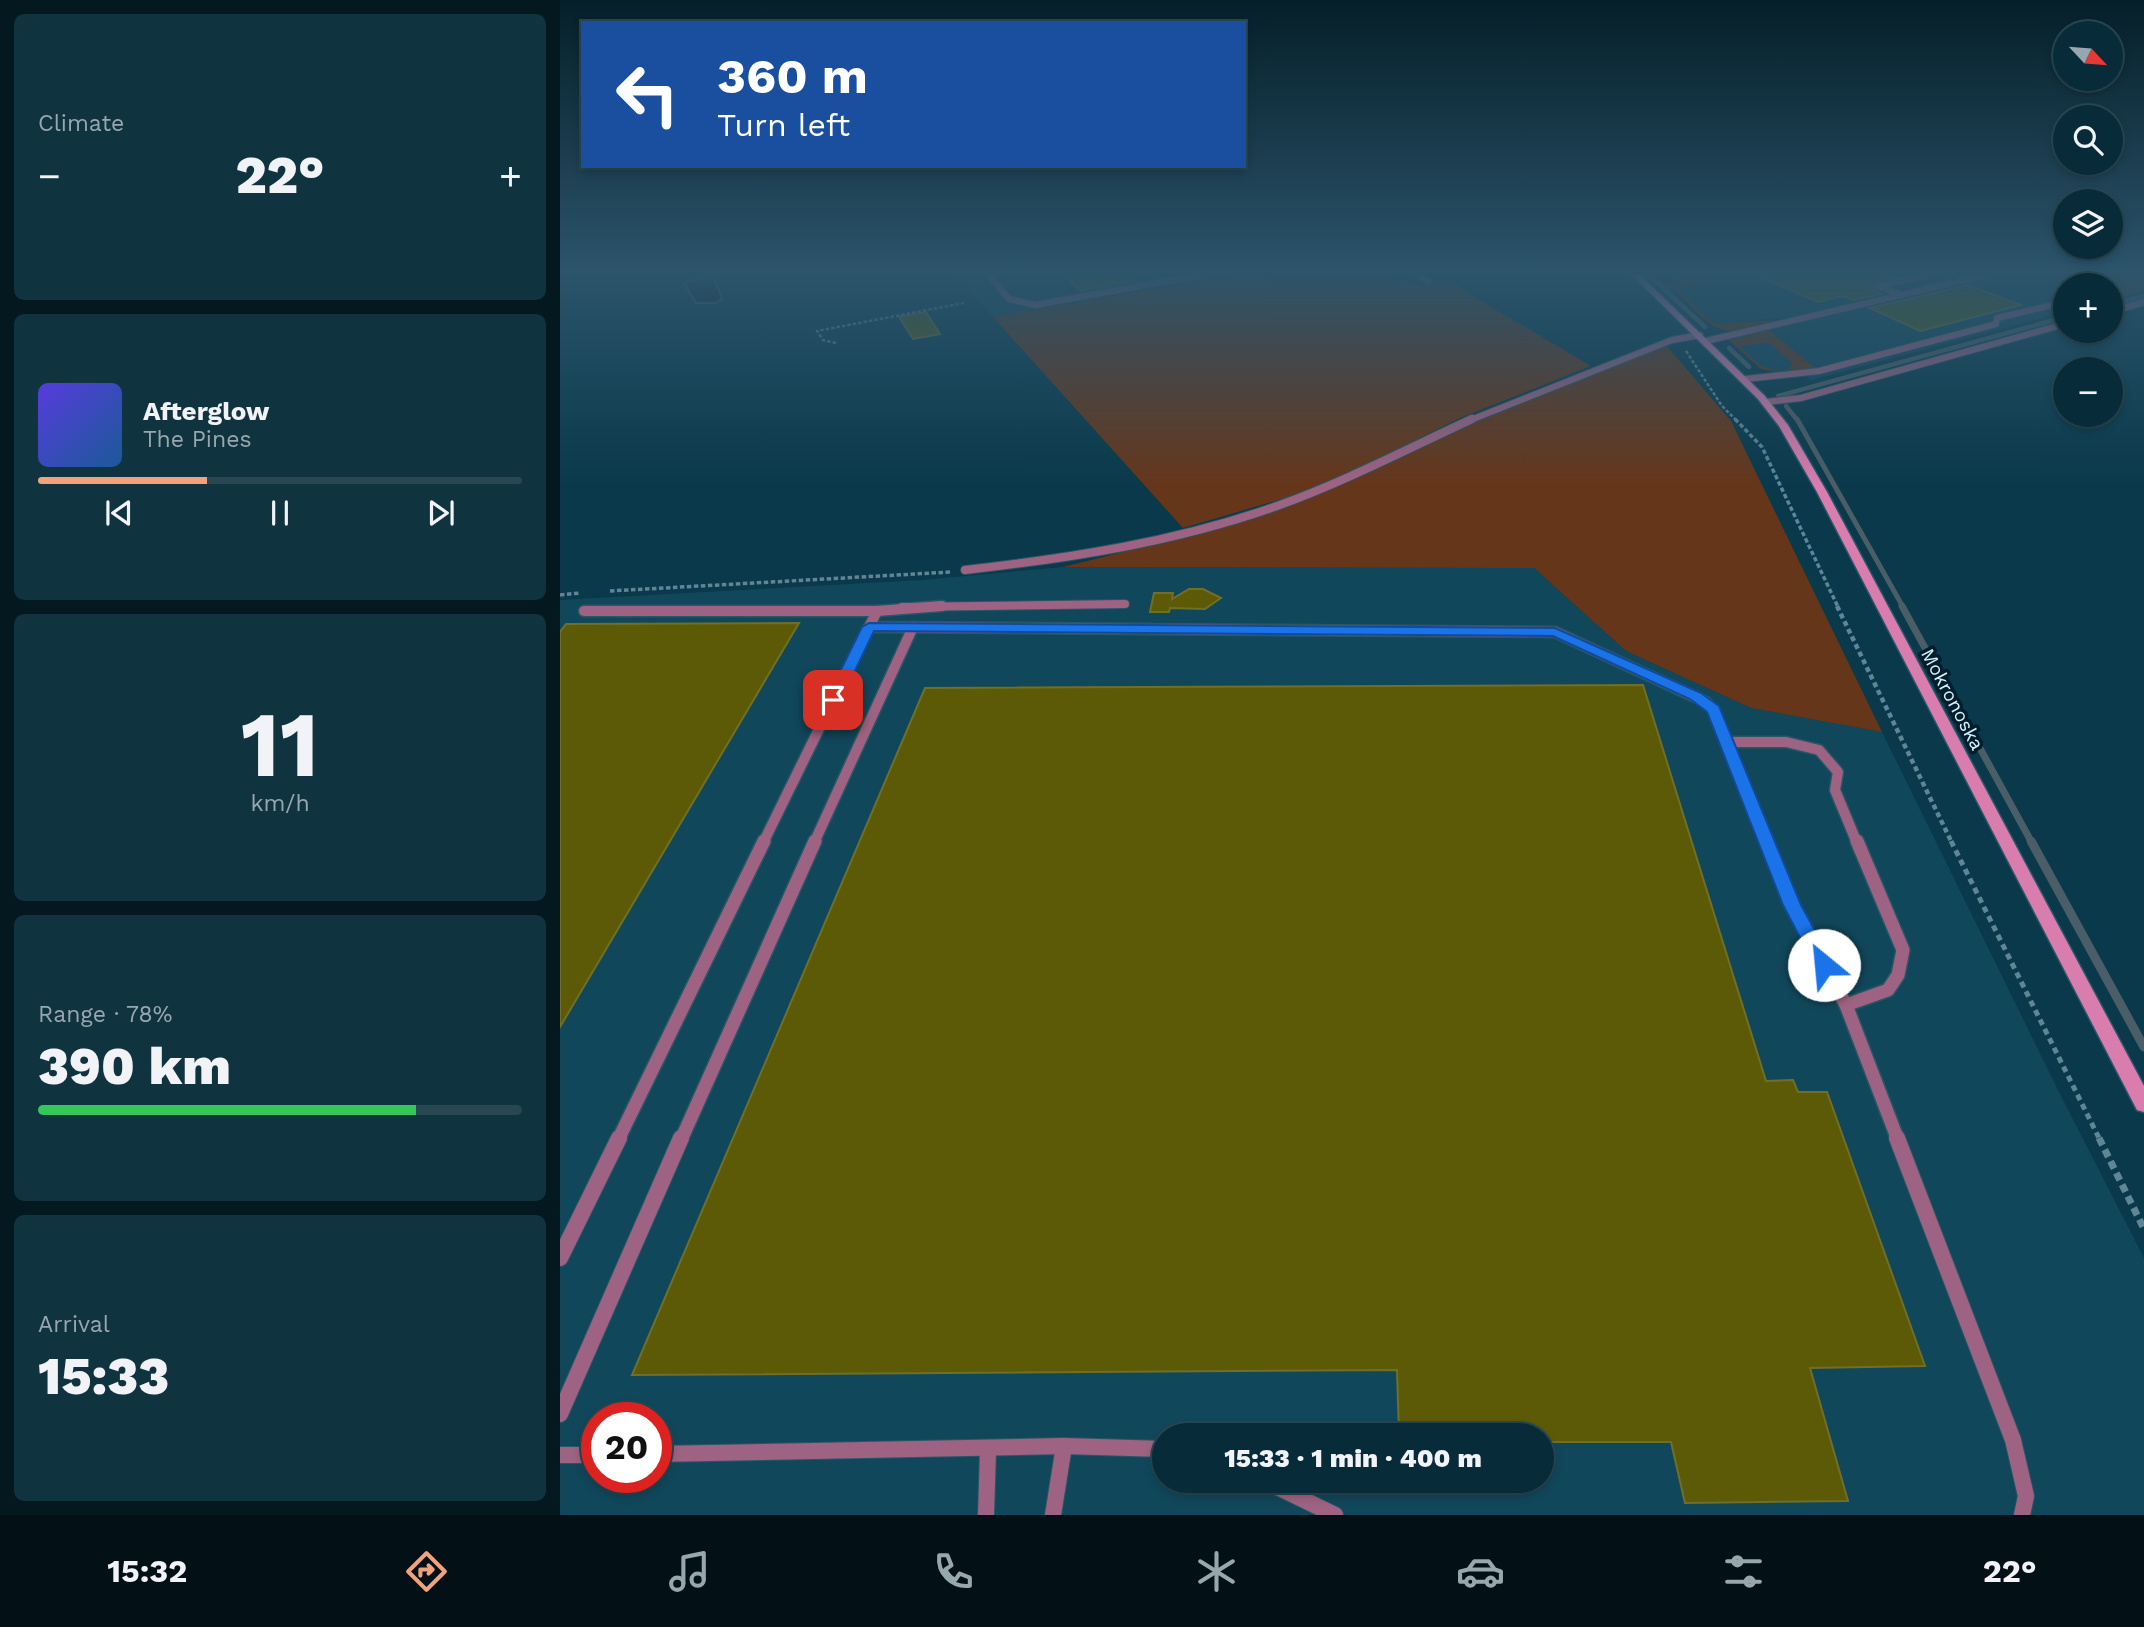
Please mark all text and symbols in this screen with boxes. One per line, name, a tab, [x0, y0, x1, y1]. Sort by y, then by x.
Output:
north arrow	[2053, 21, 2123, 91]
map controls	[2053, 21, 2123, 427]
text: 360 m	[717, 47, 868, 105]
icon: left	[602, 49, 693, 140]
button: search	[2053, 105, 2123, 175]
text: Turn left	[717, 106, 850, 144]
text: Climate	[38, 110, 124, 137]
text: 22°	[236, 145, 324, 206]
text: −	[38, 154, 61, 198]
text: +	[499, 154, 522, 198]
button: layers	[2053, 189, 2123, 259]
button: +	[2053, 273, 2123, 343]
button: −	[2053, 357, 2123, 427]
text: Afterglow	[143, 396, 269, 426]
text: The Pines	[143, 426, 252, 453]
icon: previous	[100, 494, 138, 532]
icon: pause	[261, 494, 299, 532]
icon: next	[422, 494, 460, 532]
street label: Mokronoska	[1916, 645, 1989, 754]
pin	[803, 670, 863, 730]
icon: arrive	[814, 681, 852, 719]
text: 11	[241, 691, 319, 798]
text: km/h	[250, 790, 310, 817]
position arrow	[1787, 928, 1861, 1002]
text: Range · 78%	[38, 1001, 172, 1028]
text: 390 km	[38, 1036, 231, 1097]
text: Arrival	[38, 1311, 110, 1338]
text: 15:33	[38, 1346, 169, 1407]
speed limit sign: 20	[581, 1402, 672, 1493]
text: 15:33 · 1 min · 400 m	[1224, 1443, 1482, 1473]
icon: directions	[402, 1547, 451, 1596]
icon: music	[665, 1547, 714, 1596]
icon: phone	[929, 1547, 978, 1596]
icon: climate	[1192, 1547, 1241, 1596]
icon: car	[1456, 1547, 1505, 1596]
icon: filters	[1719, 1547, 1768, 1596]
text: 15:32	[107, 1552, 187, 1590]
text: 22°	[1983, 1552, 2037, 1590]

